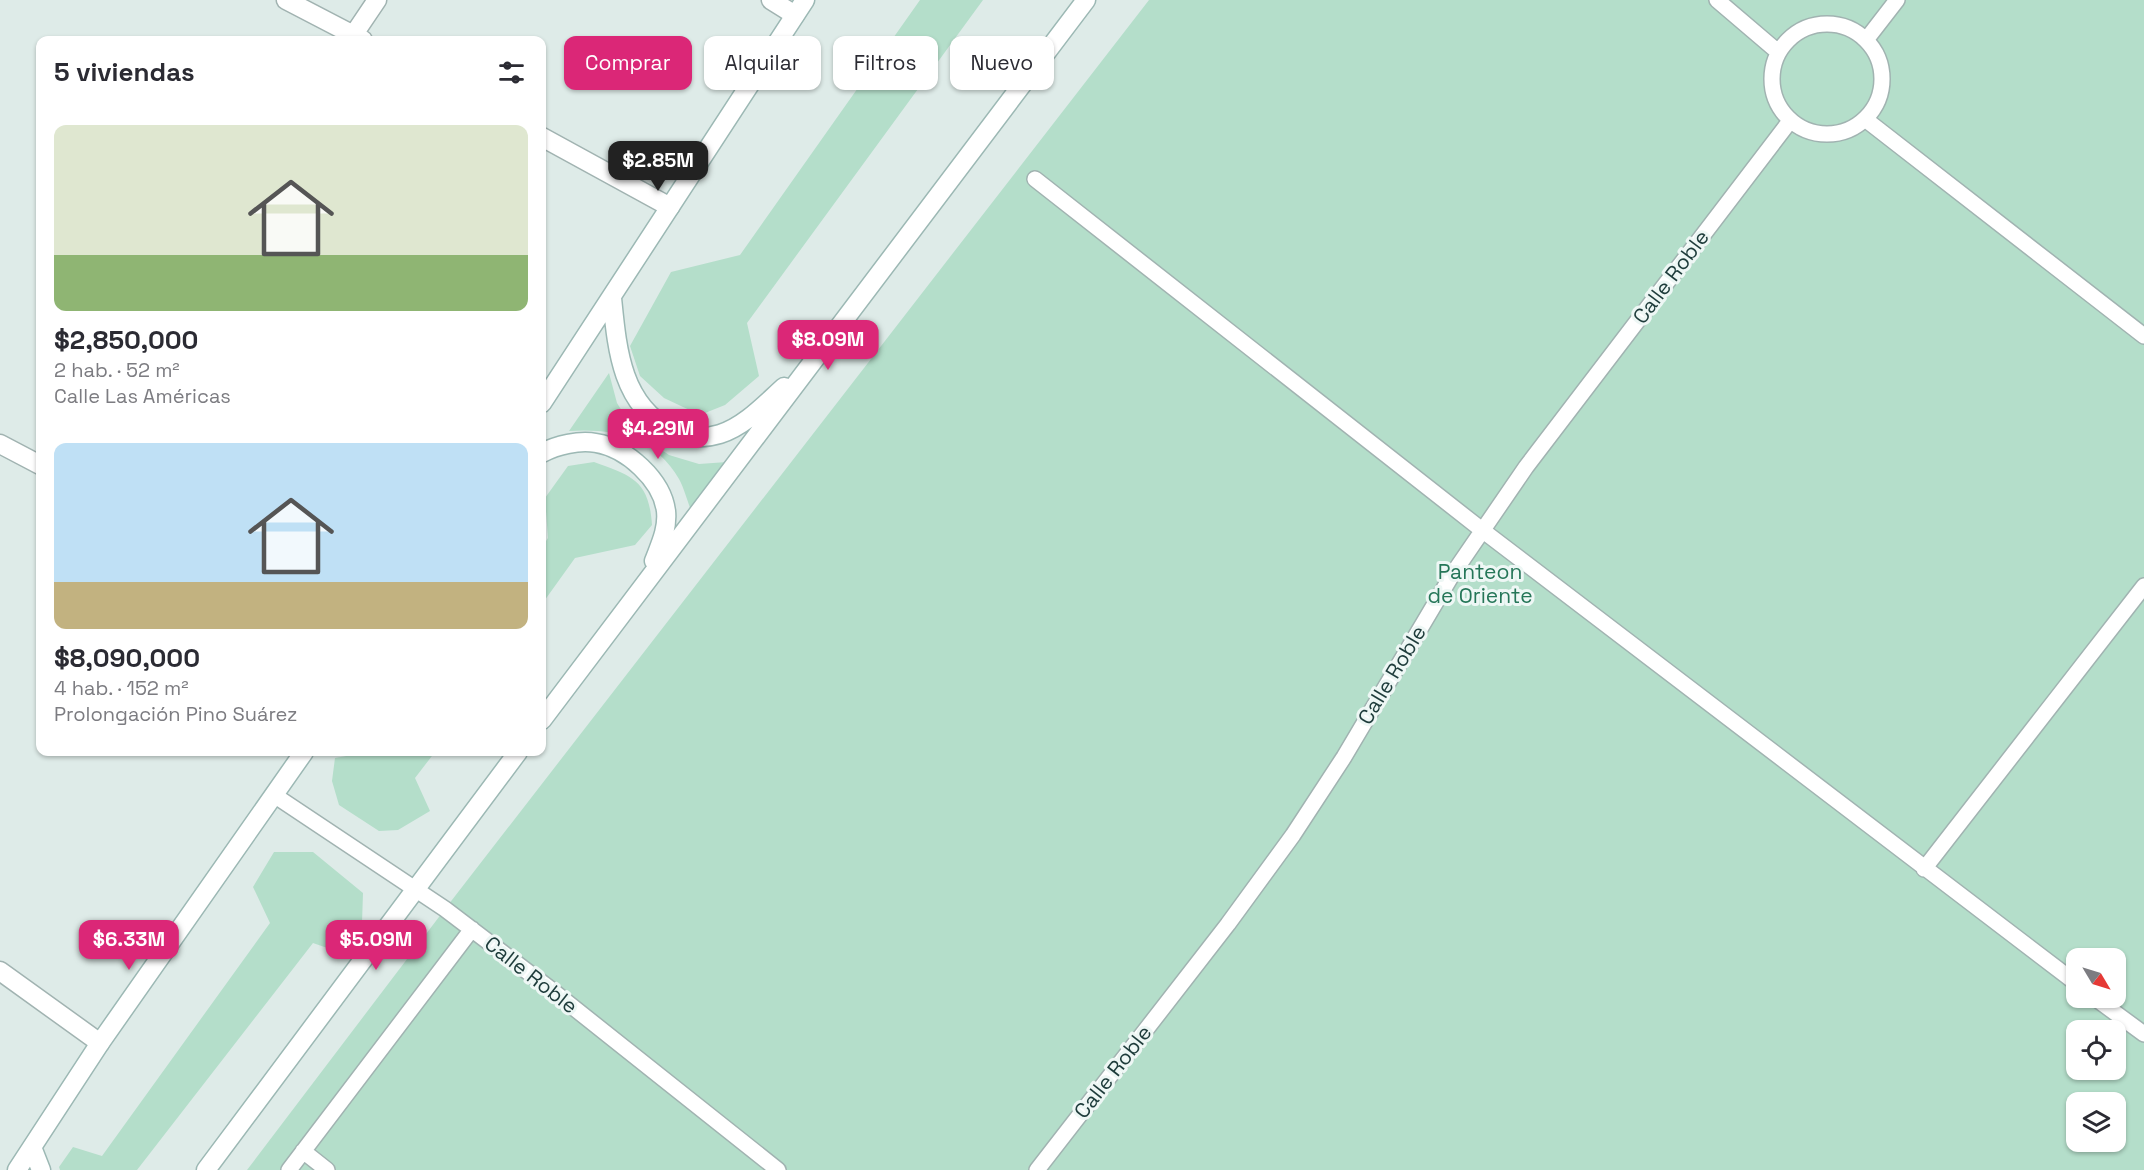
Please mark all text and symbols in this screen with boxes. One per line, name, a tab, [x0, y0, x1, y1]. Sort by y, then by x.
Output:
chip: Comprar	[564, 36, 692, 90]
chip: Alquilar	[704, 36, 821, 90]
chip: Filtros	[833, 36, 938, 90]
chip: Nuevo	[950, 36, 1054, 90]
text: 5 viviendas	[54, 55, 195, 89]
icon: filters	[495, 56, 528, 89]
pin: $2.85M	[609, 141, 707, 192]
text: $2.85M	[622, 147, 694, 173]
icon: home	[237, 164, 345, 272]
street label: Calle Roble	[1626, 224, 1715, 329]
pin: $8.09M	[779, 320, 877, 371]
text: $2,850,000	[54, 323, 198, 357]
text: $8.09M	[792, 326, 864, 352]
text: 2 hab. · 52 m²	[54, 357, 180, 383]
text: Calle Las Américas	[54, 383, 231, 409]
pin: $4.29M	[609, 409, 707, 460]
text: $4.29M	[622, 415, 694, 441]
icon: home	[237, 482, 345, 590]
park label: Panteon de Oriente	[1427, 558, 1533, 609]
street label: Calle Roble	[1351, 620, 1432, 729]
text: $8,090,000	[54, 641, 200, 675]
text: 4 hab. · 152 m²	[54, 675, 188, 701]
text: Prolongación Pino Suárez	[54, 701, 298, 727]
pin: $6.33M	[80, 920, 178, 971]
pin: $5.09M	[327, 920, 425, 971]
text: $6.33M	[93, 926, 165, 952]
text: $5.09M	[340, 926, 412, 952]
street label: Calle Roble	[479, 930, 583, 1019]
north arrow	[2066, 948, 2126, 1008]
map controls	[2066, 948, 2126, 1152]
street label: Calle Roble	[1068, 1020, 1157, 1124]
button: locate	[2066, 1020, 2126, 1080]
button: layers	[2066, 1092, 2126, 1152]

